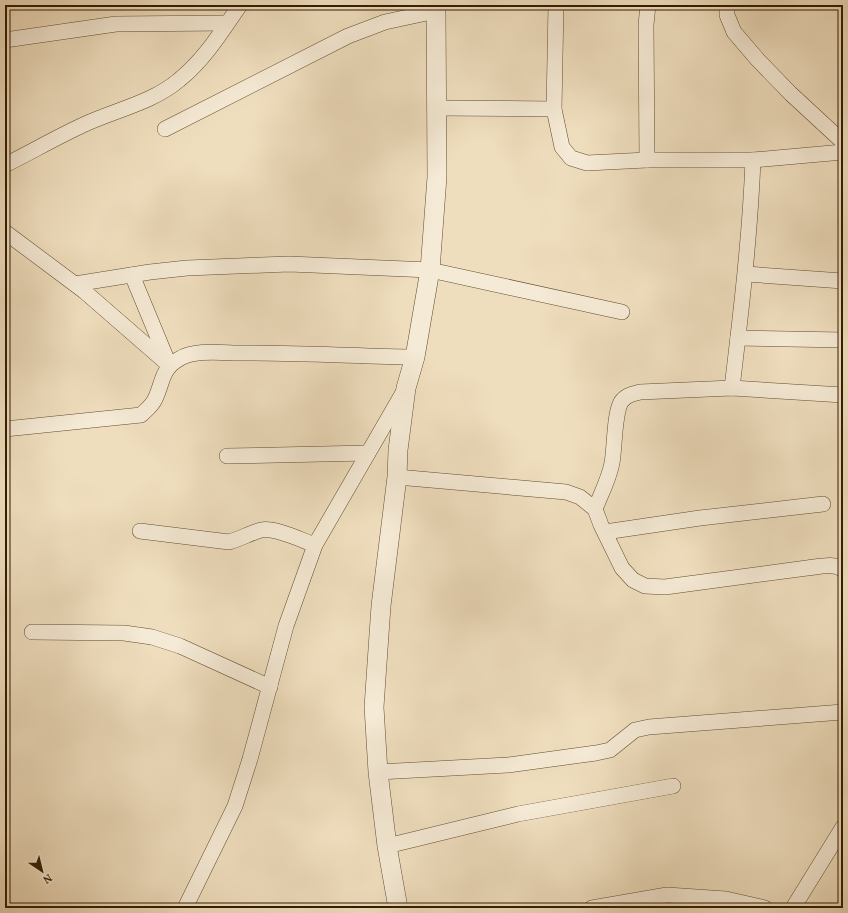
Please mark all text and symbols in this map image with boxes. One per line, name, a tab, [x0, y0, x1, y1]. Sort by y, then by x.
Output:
north arrow	[22, 851, 62, 891]
text: N	[39, 870, 54, 886]

